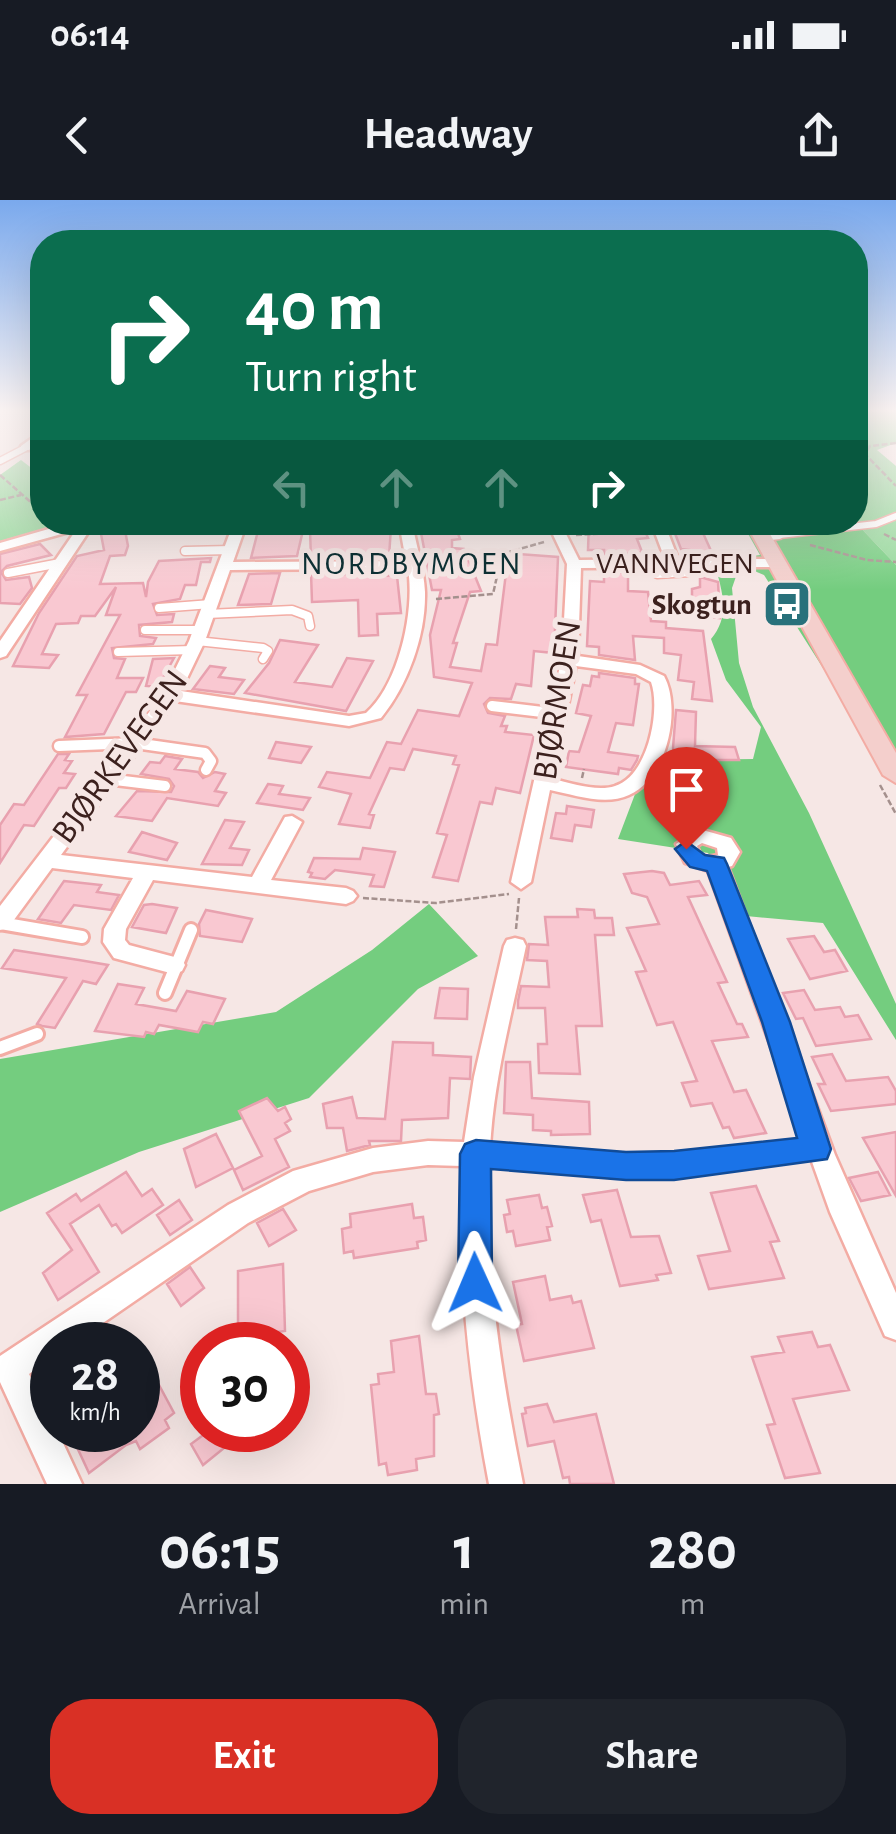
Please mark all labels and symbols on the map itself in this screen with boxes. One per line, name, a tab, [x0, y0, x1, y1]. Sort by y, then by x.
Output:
district label: NORDBYMOEN	[301, 548, 523, 580]
street label: VANNVEGEN	[596, 549, 754, 579]
bus stop icon: Skogtun	[761, 578, 813, 630]
place label: Skogtun	[652, 590, 752, 620]
street label: BJØRMOEN	[528, 618, 587, 783]
street label: BJØRKEVEGEN	[46, 664, 194, 850]
pin	[644, 747, 729, 850]
position arrow	[423, 1231, 527, 1335]
speed limit sign: 30	[180, 1322, 310, 1452]

